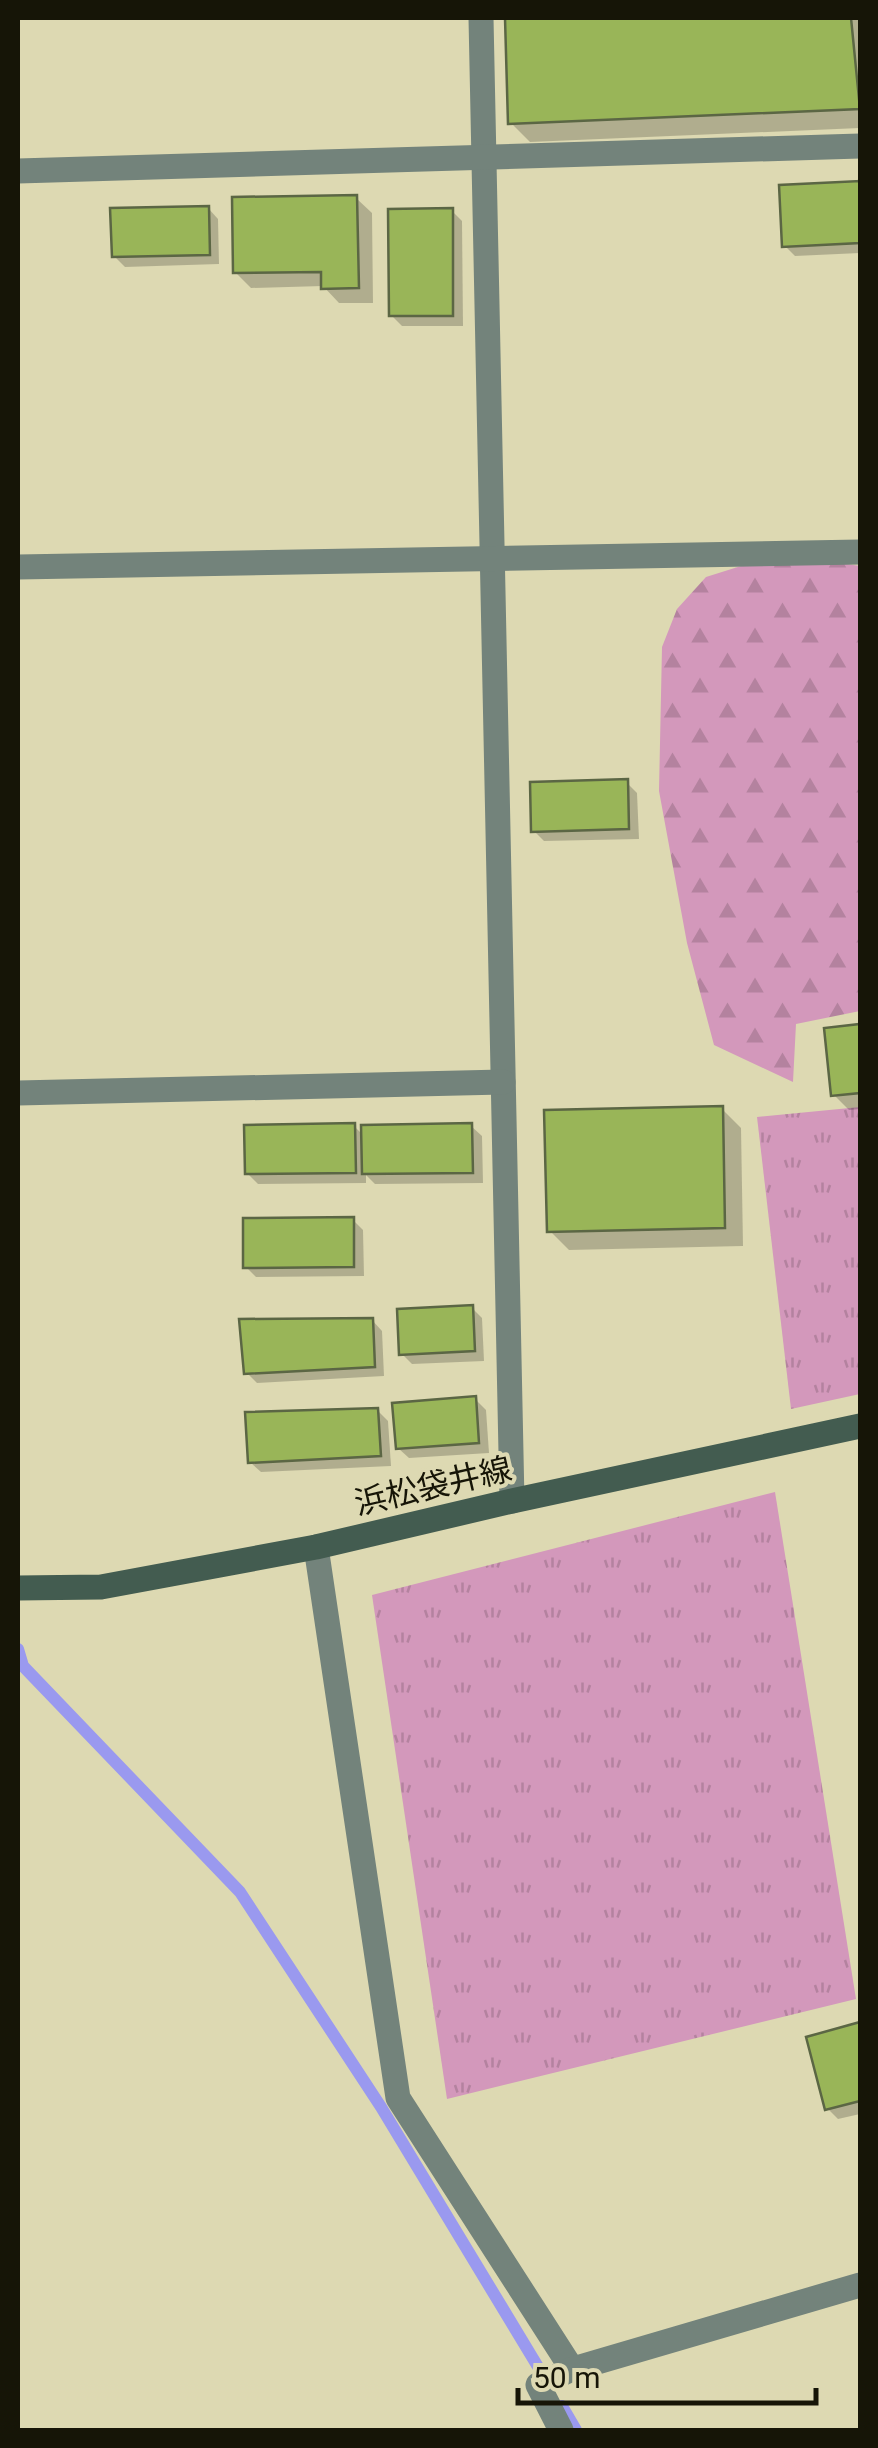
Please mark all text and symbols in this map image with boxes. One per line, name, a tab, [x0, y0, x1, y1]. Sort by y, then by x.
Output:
street label: 浜松袋井線	[351, 1449, 515, 1523]
scale bar	[518, 2343, 816, 2405]
text: 50 m	[533, 2360, 600, 2395]

